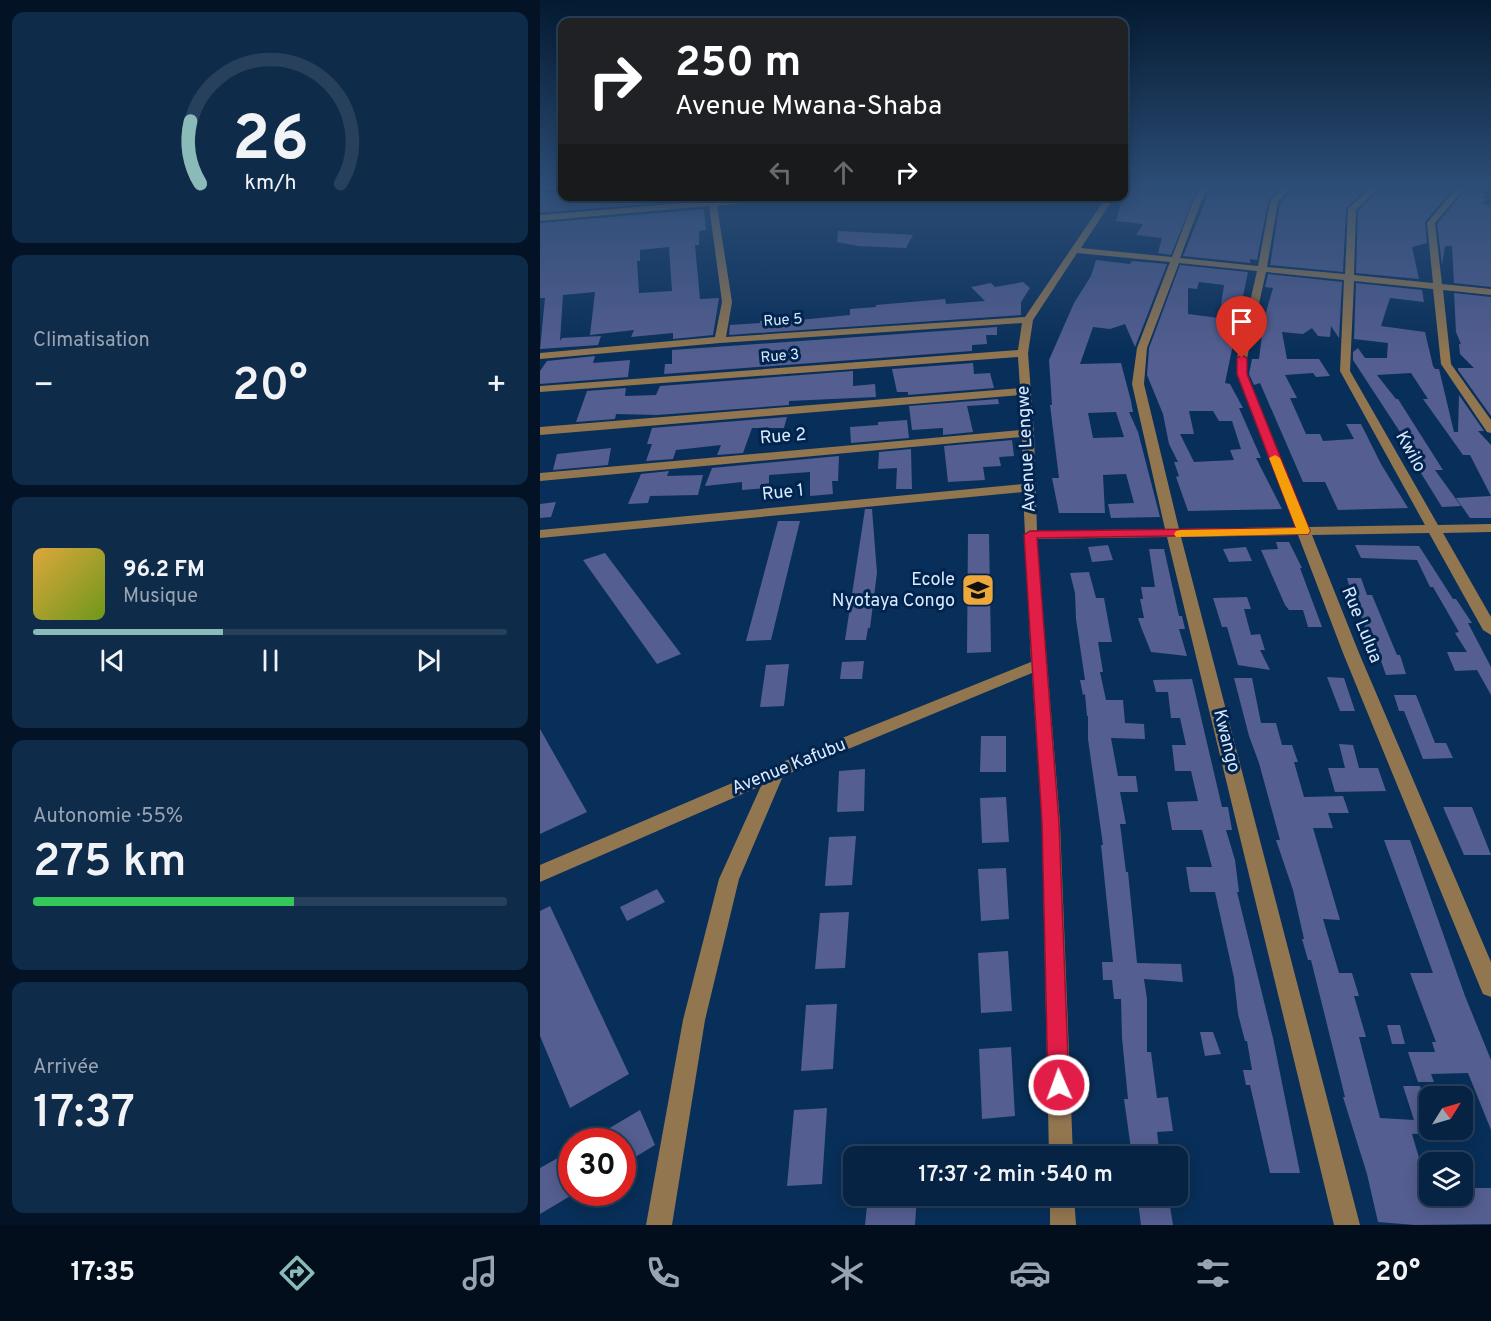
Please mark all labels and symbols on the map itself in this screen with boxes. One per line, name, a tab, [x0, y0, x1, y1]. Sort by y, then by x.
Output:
pin	[1216, 296, 1267, 358]
street label: Rue 5	[763, 310, 803, 332]
street label: Rue 3	[760, 346, 800, 368]
street label: Avenue Lengwe	[1012, 385, 1042, 513]
street label: Rue 2	[759, 424, 807, 450]
street label: Kwilo	[1389, 427, 1431, 477]
street label: Rue 1	[761, 479, 805, 507]
place label: Ecole Nyotaya Congo	[832, 569, 955, 613]
school or university icon: Ecole Nyotaya Congo	[960, 572, 996, 608]
street label: Rue Lulua	[1335, 583, 1387, 667]
street label: Kwango	[1207, 707, 1245, 775]
street label: Avenue Kafubu	[728, 734, 850, 800]
position arrow	[1027, 1053, 1091, 1117]
north arrow	[1419, 1086, 1473, 1140]
speed limit sign: 30	[558, 1128, 636, 1206]

